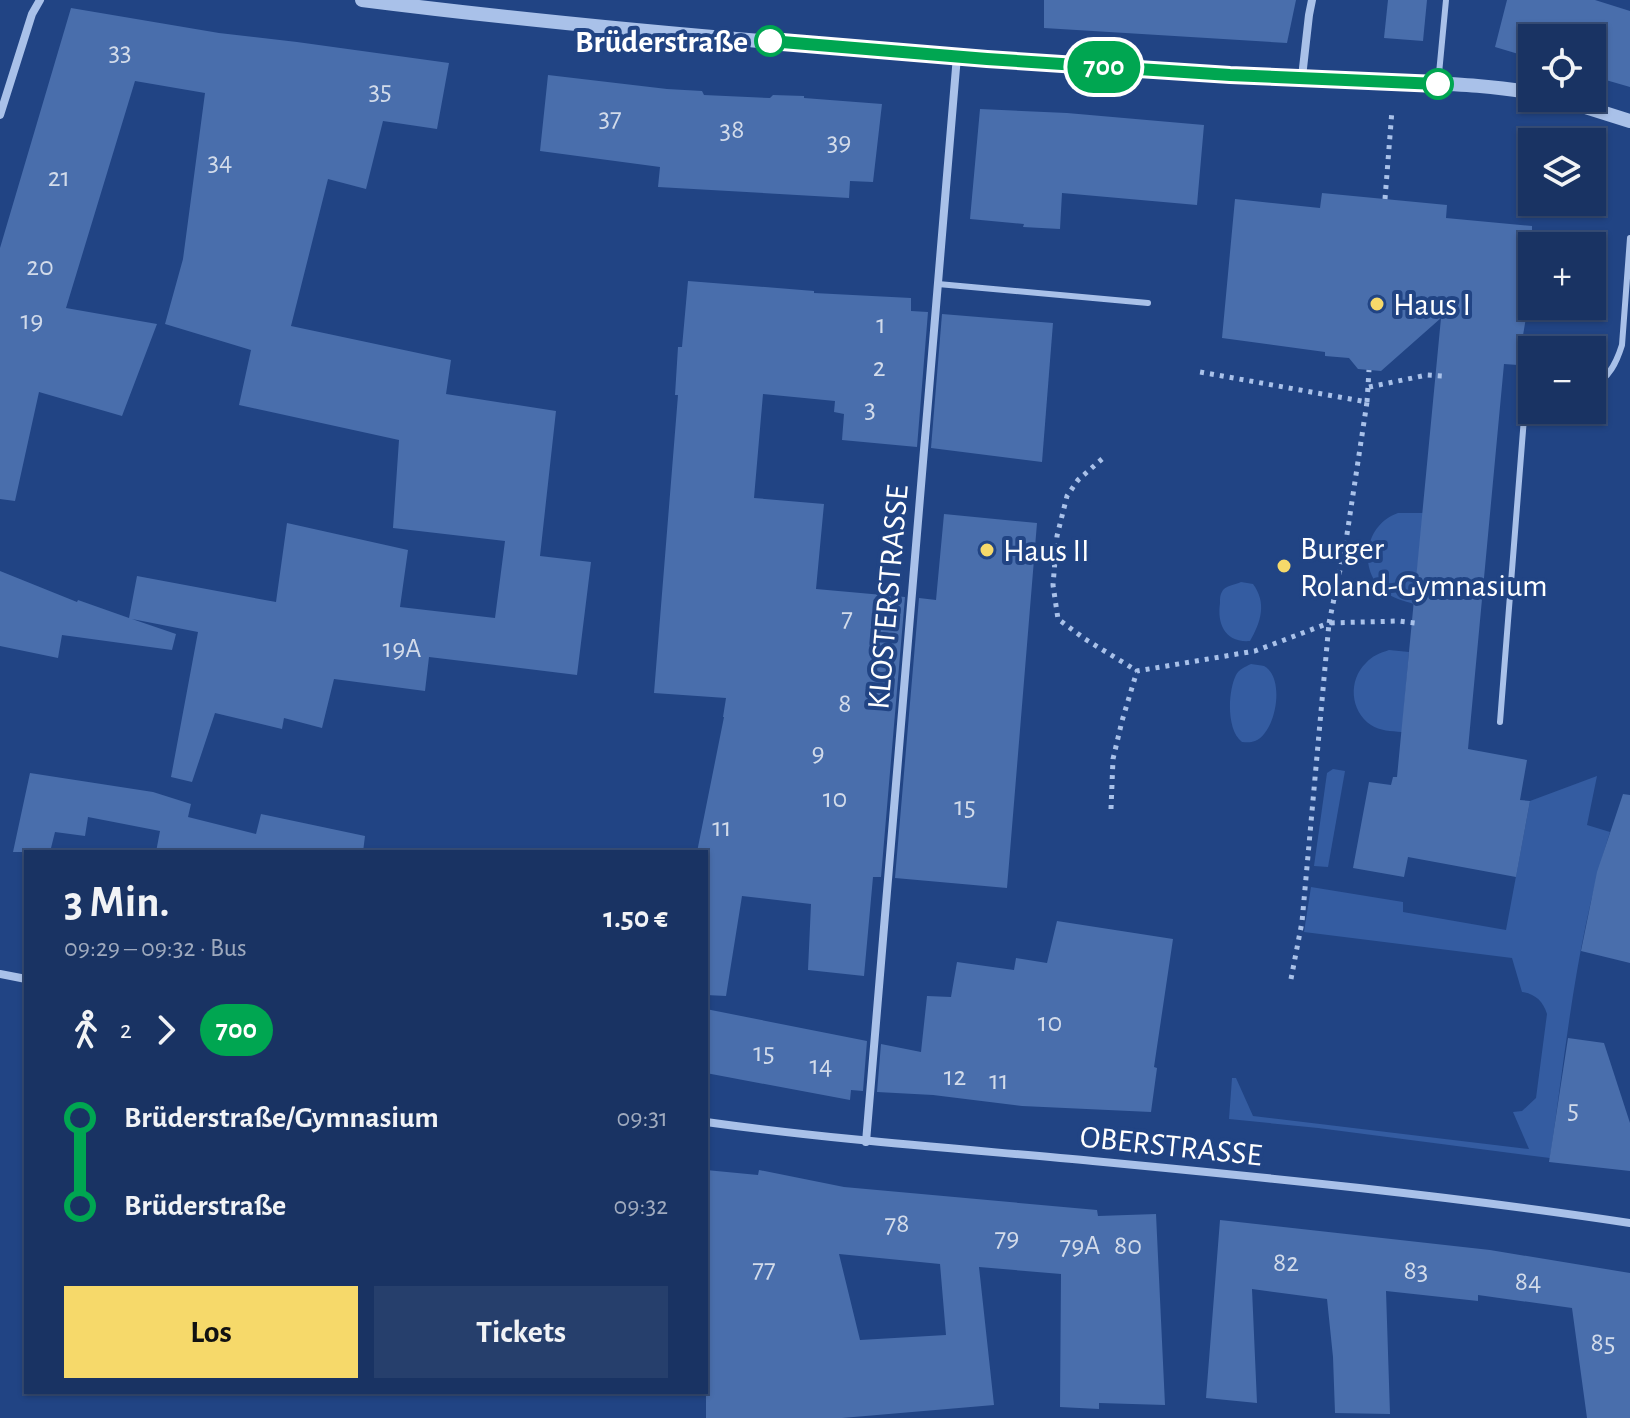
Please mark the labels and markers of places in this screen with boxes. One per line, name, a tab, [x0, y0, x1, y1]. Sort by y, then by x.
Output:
place label: Brüderstraße	[575, 26, 748, 58]
marker: Brüderstraße	[755, 26, 785, 56]
unlabelled marker	[1423, 69, 1453, 99]
place label: Haus I	[1393, 289, 1471, 321]
marker: Haus I	[1368, 295, 1386, 313]
place label: Burger Roland-Gymnasium	[1300, 533, 1548, 602]
place label: Haus II	[1003, 535, 1090, 567]
marker: Haus II	[978, 541, 996, 559]
marker: Burger Roland-Gymnasium	[1275, 557, 1293, 575]

